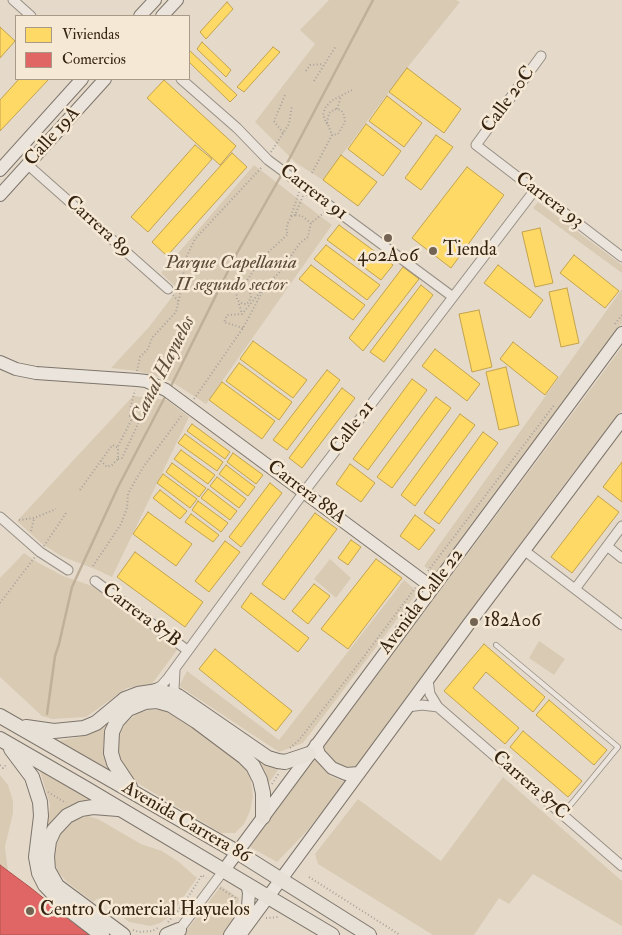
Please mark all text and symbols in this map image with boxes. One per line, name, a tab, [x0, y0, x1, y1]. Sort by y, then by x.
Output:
legend	[15, 15, 190, 80]
text: Viviendas	[62, 25, 120, 44]
text: Comercios	[62, 50, 126, 69]
street label: Calle 20C	[477, 62, 541, 138]
street label: Calle 19A	[21, 103, 85, 171]
street label: Carrera 91	[275, 160, 351, 226]
street label: Carrera 93	[510, 168, 588, 234]
street label: Carrera 89	[60, 191, 136, 263]
marker: 402A06	[382, 232, 394, 244]
place label: Tienda	[443, 240, 497, 262]
marker: Tienda	[427, 245, 439, 257]
place label: 402A06	[358, 246, 418, 268]
park label: Parque Capellania II segundo sector	[165, 253, 297, 297]
water label: Canal Hayuelos	[127, 312, 201, 428]
street label: Calle 21	[326, 397, 380, 459]
street label: Carrera 88A	[262, 456, 350, 530]
street label: Avenida Calle 22	[375, 545, 469, 659]
street label: Carrera 87B	[97, 579, 185, 653]
place label: 182A06	[484, 611, 541, 633]
marker: 182A06	[468, 616, 480, 628]
street label: Carrera 87C	[487, 747, 573, 825]
street label: Avenida Carrera 86	[118, 777, 254, 869]
place label: Centro Comercial Hayuelos	[40, 900, 250, 922]
marker: Centro Comercial Hayuelos	[24, 905, 36, 917]

